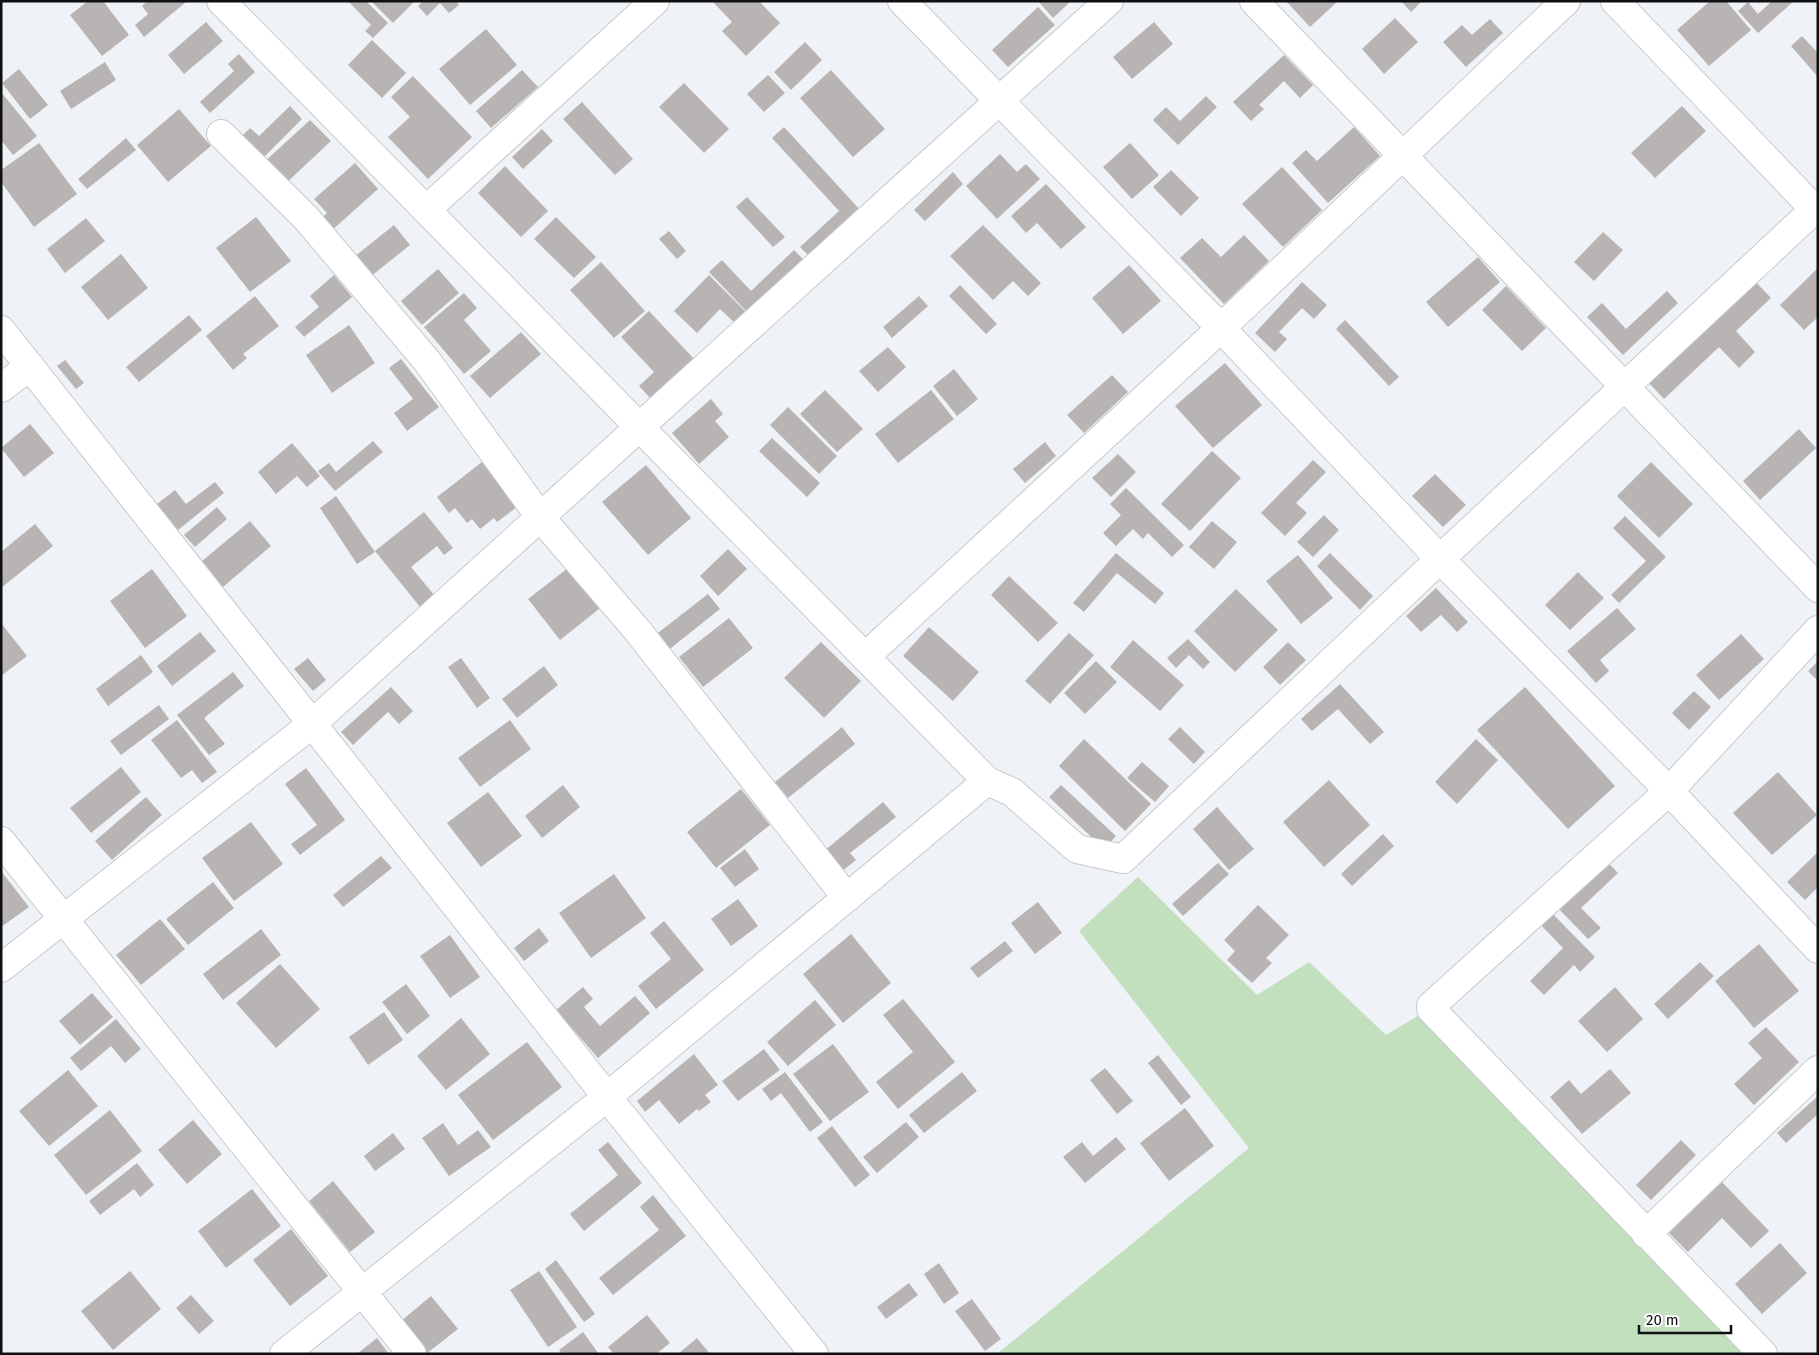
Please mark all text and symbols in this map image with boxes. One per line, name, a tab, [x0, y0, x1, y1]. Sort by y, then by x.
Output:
scale bar	[1639, 1302, 1732, 1334]
text: 20 m	[1646, 1311, 1679, 1329]

